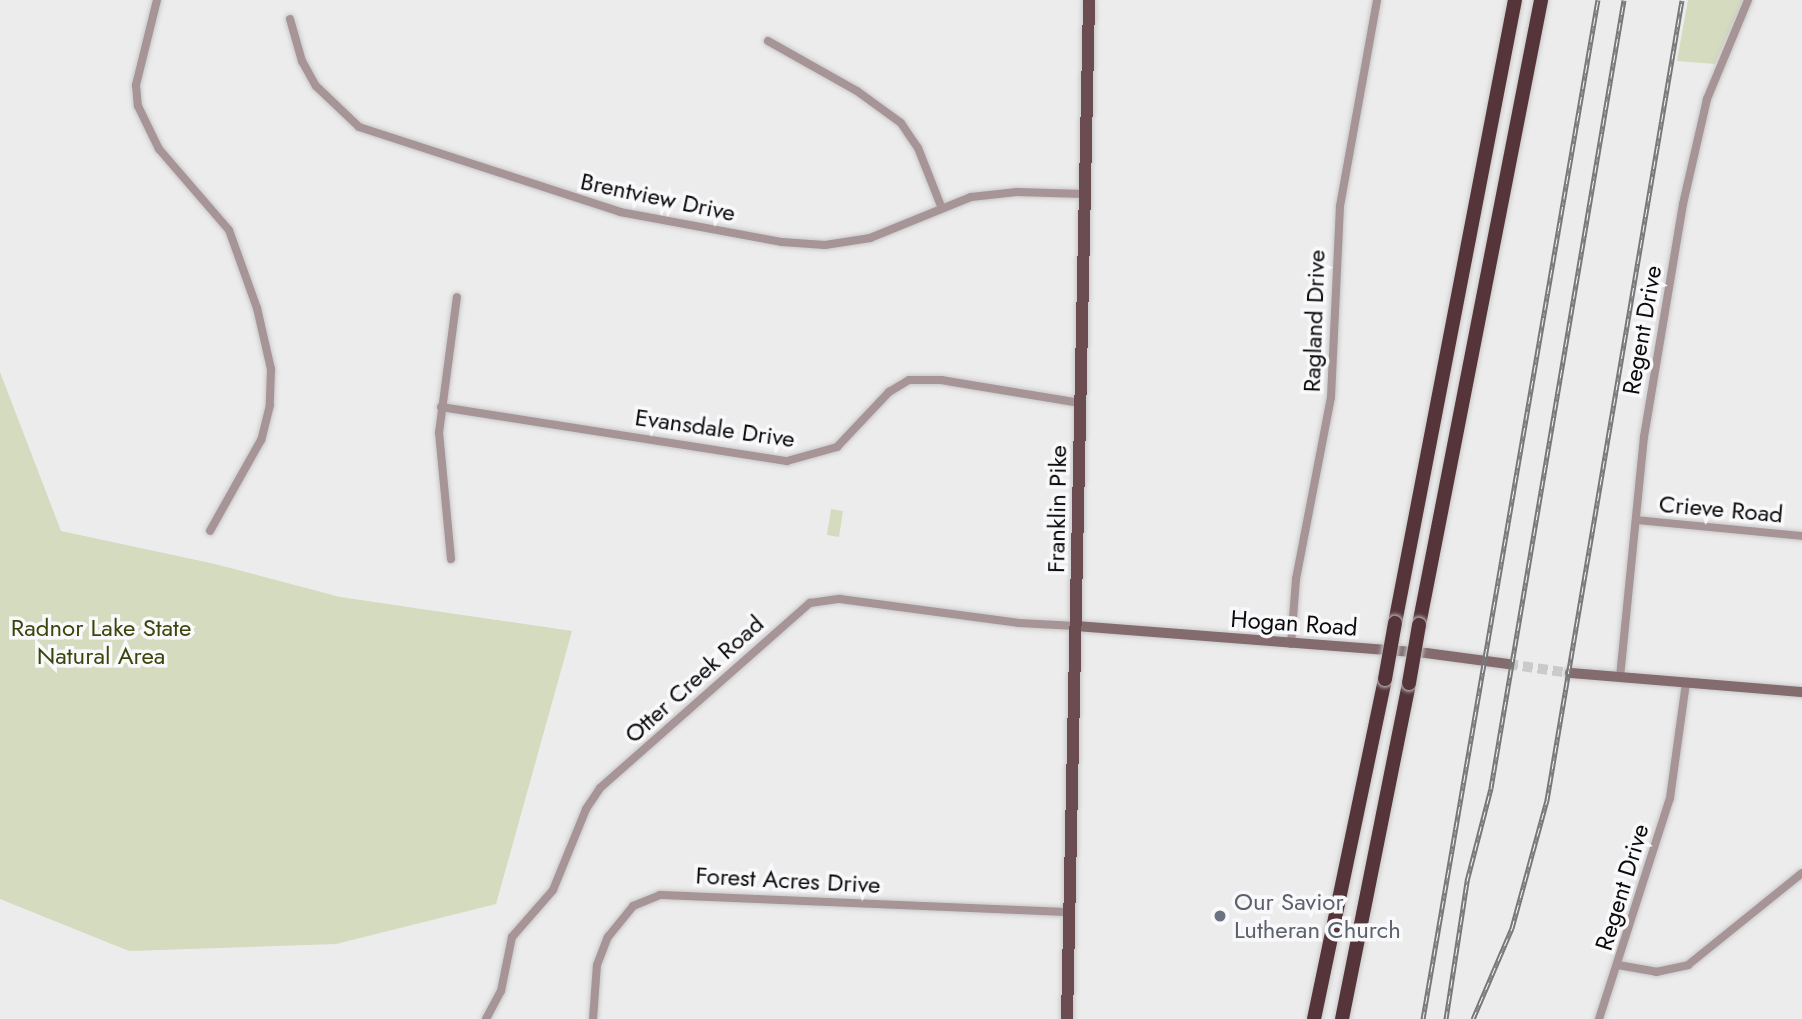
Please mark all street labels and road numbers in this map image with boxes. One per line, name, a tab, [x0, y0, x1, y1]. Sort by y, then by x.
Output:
street label: Brentview Drive	[578, 167, 738, 227]
street label: Ragland Drive	[1297, 249, 1331, 393]
street label: Regent Drive	[1616, 263, 1668, 397]
street label: Evansdale Drive	[633, 403, 797, 453]
street label: Franklin Pike	[1041, 445, 1073, 573]
street label: Crieve Road	[1658, 489, 1784, 529]
street label: Hogan Road	[1230, 604, 1358, 642]
street label: Otter Creek Road	[619, 609, 769, 749]
street label: Regent Drive	[1589, 820, 1655, 954]
street label: Forest Acres Drive	[695, 861, 881, 899]

